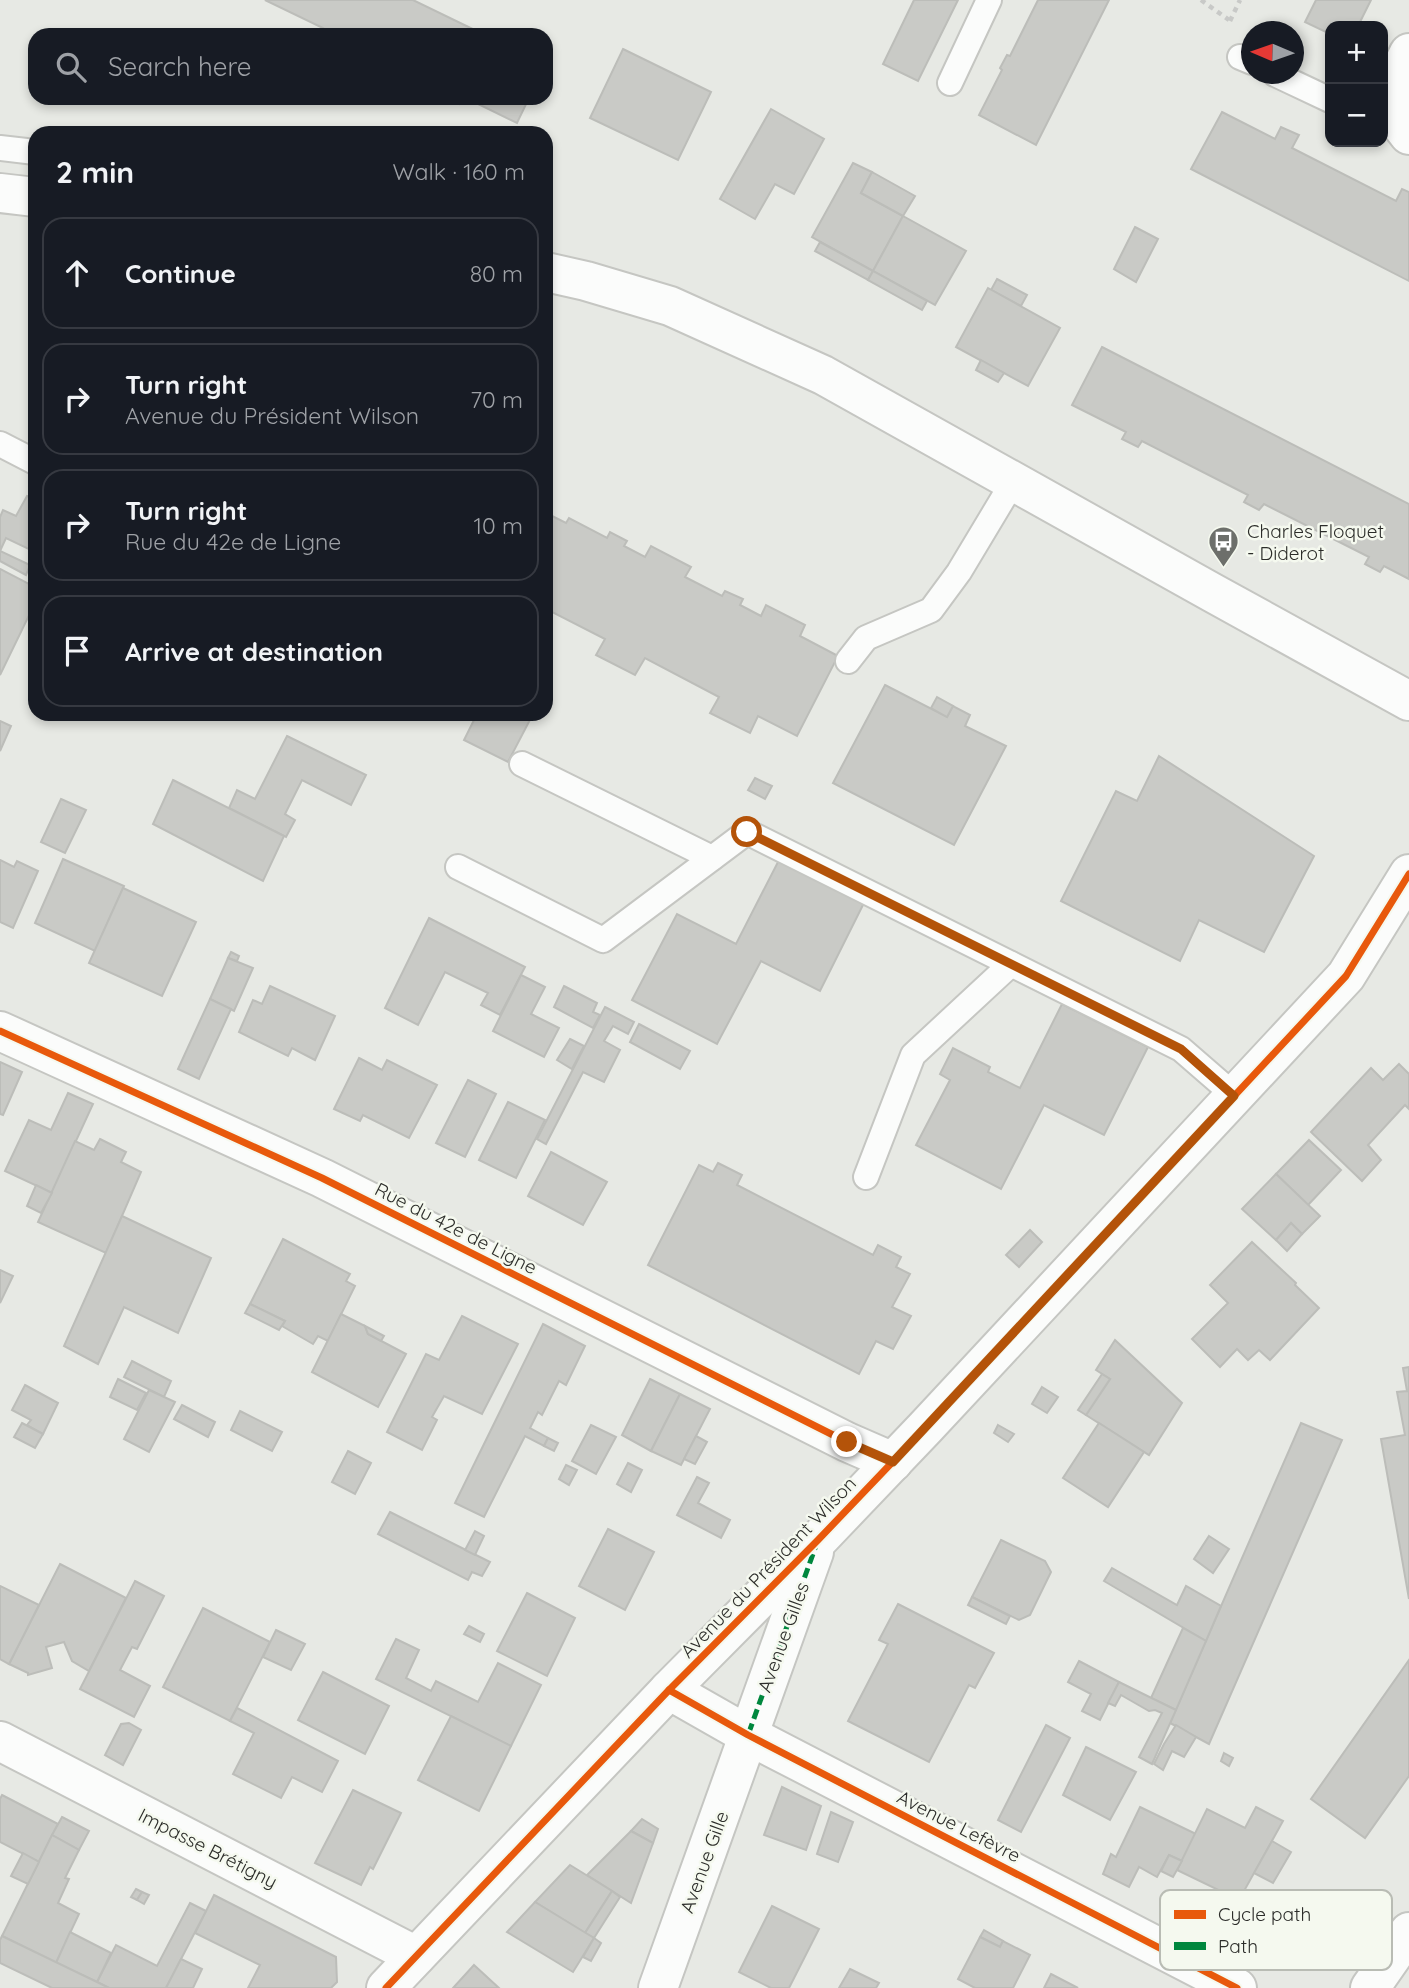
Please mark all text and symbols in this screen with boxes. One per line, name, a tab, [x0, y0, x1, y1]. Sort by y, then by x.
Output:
north arrow	[1241, 21, 1304, 84]
map controls	[1325, 21, 1388, 147]
button: +	[1325, 21, 1388, 84]
search box	[28, 28, 553, 105]
icon: search	[52, 48, 90, 86]
text: Search here	[108, 50, 252, 83]
button: −	[1325, 84, 1388, 147]
text: 2 min	[56, 153, 134, 191]
text: Walk · 160 m	[393, 157, 525, 186]
icon: ahead	[58, 254, 96, 292]
text: Continue	[125, 257, 236, 290]
text: 80 m	[470, 259, 523, 288]
text: Turn right	[125, 368, 247, 401]
icon: right	[58, 380, 96, 418]
text: 70 m	[470, 385, 523, 414]
text: Avenue du Président Wilson	[125, 401, 419, 430]
text: Turn right	[125, 494, 247, 527]
icon: right	[58, 506, 96, 544]
text: 10 m	[474, 511, 523, 540]
place label: Charles Floquet - Diderot	[1247, 519, 1384, 565]
bus stop icon: Charles Floquet - Diderot	[1207, 525, 1241, 569]
text: Rue du 42e de Ligne	[125, 527, 341, 556]
icon: arrive	[58, 632, 96, 670]
text: Arrive at destination	[125, 635, 383, 668]
route start	[731, 816, 762, 847]
street label: Rue du 42e de Ligne	[371, 1177, 541, 1279]
route end	[831, 1426, 862, 1457]
street label: Avenue du Président Wilson	[675, 1471, 861, 1663]
street label: Avenue Gilles	[752, 1578, 814, 1695]
street label: Avenue Lefèvre	[893, 1785, 1025, 1867]
street label: Impasse Brétigny	[134, 1803, 282, 1893]
street label: Avenue Gille	[674, 1808, 734, 1916]
legend	[1160, 1890, 1392, 1970]
text: Cycle path	[1218, 1902, 1311, 1926]
text: Path	[1218, 1934, 1258, 1958]

